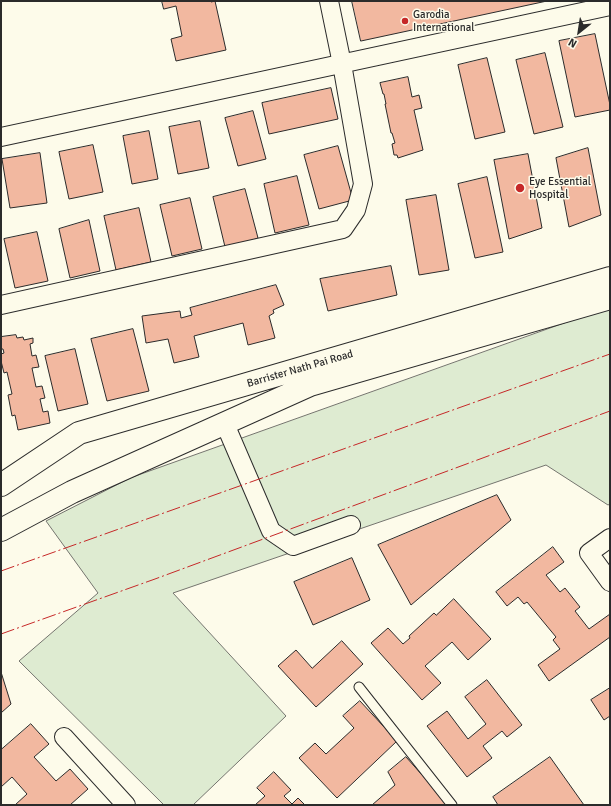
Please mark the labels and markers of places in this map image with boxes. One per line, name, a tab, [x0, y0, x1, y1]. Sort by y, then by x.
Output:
place label: Garodia International	[413, 8, 474, 34]
marker: Garodia International	[400, 16, 410, 26]
place label: Eye Essential Hospital	[529, 175, 591, 201]
marker: Eye Essential Hospital	[514, 182, 526, 194]

